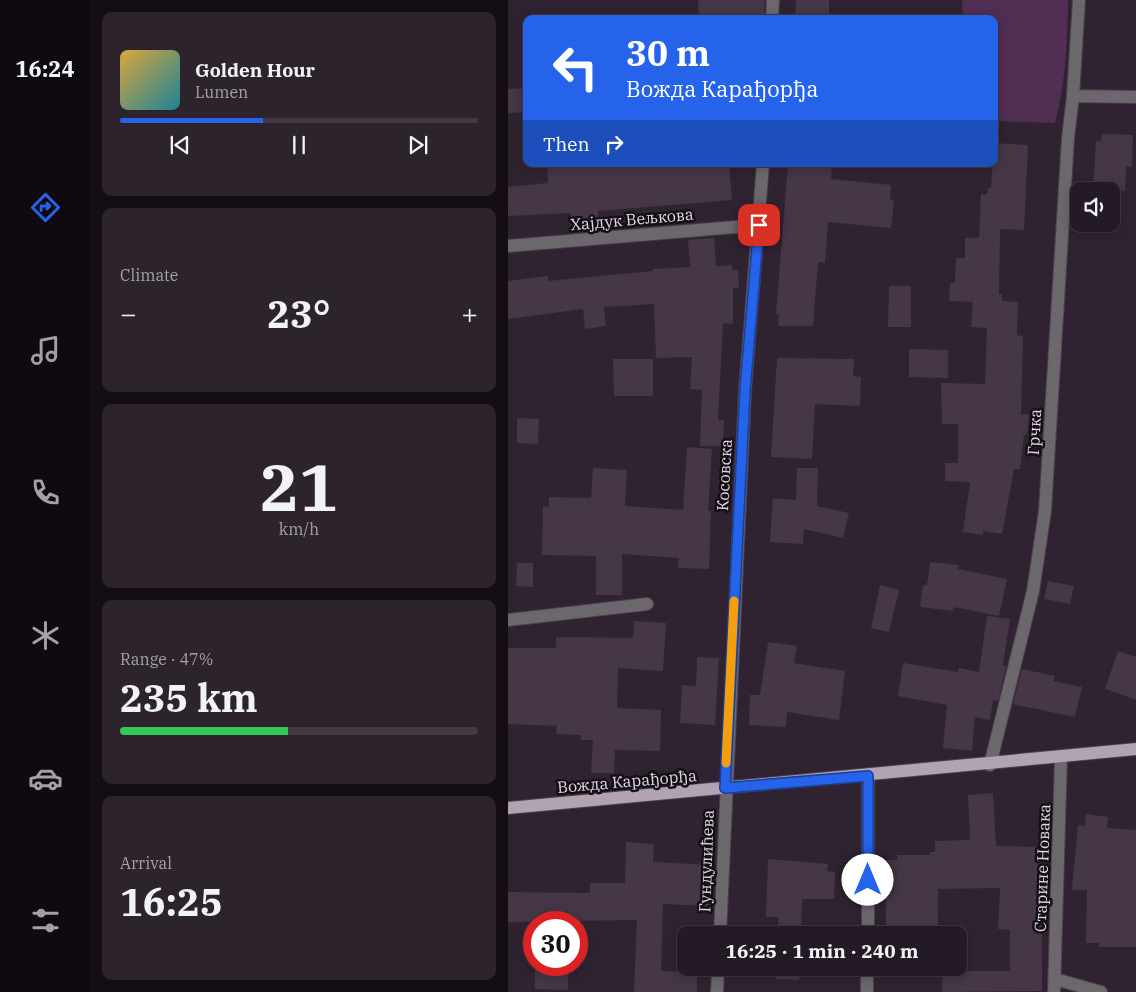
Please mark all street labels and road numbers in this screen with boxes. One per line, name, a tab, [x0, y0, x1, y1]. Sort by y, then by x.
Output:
street label: Хајдук Вељкова	[570, 204, 695, 234]
street label: Грчка	[1023, 408, 1045, 456]
street label: Косовска	[712, 438, 736, 512]
street label: Вожда Карађорђа	[556, 765, 698, 797]
street label: Старине Новака	[1030, 803, 1054, 932]
street label: Гундулићева	[694, 809, 718, 913]

